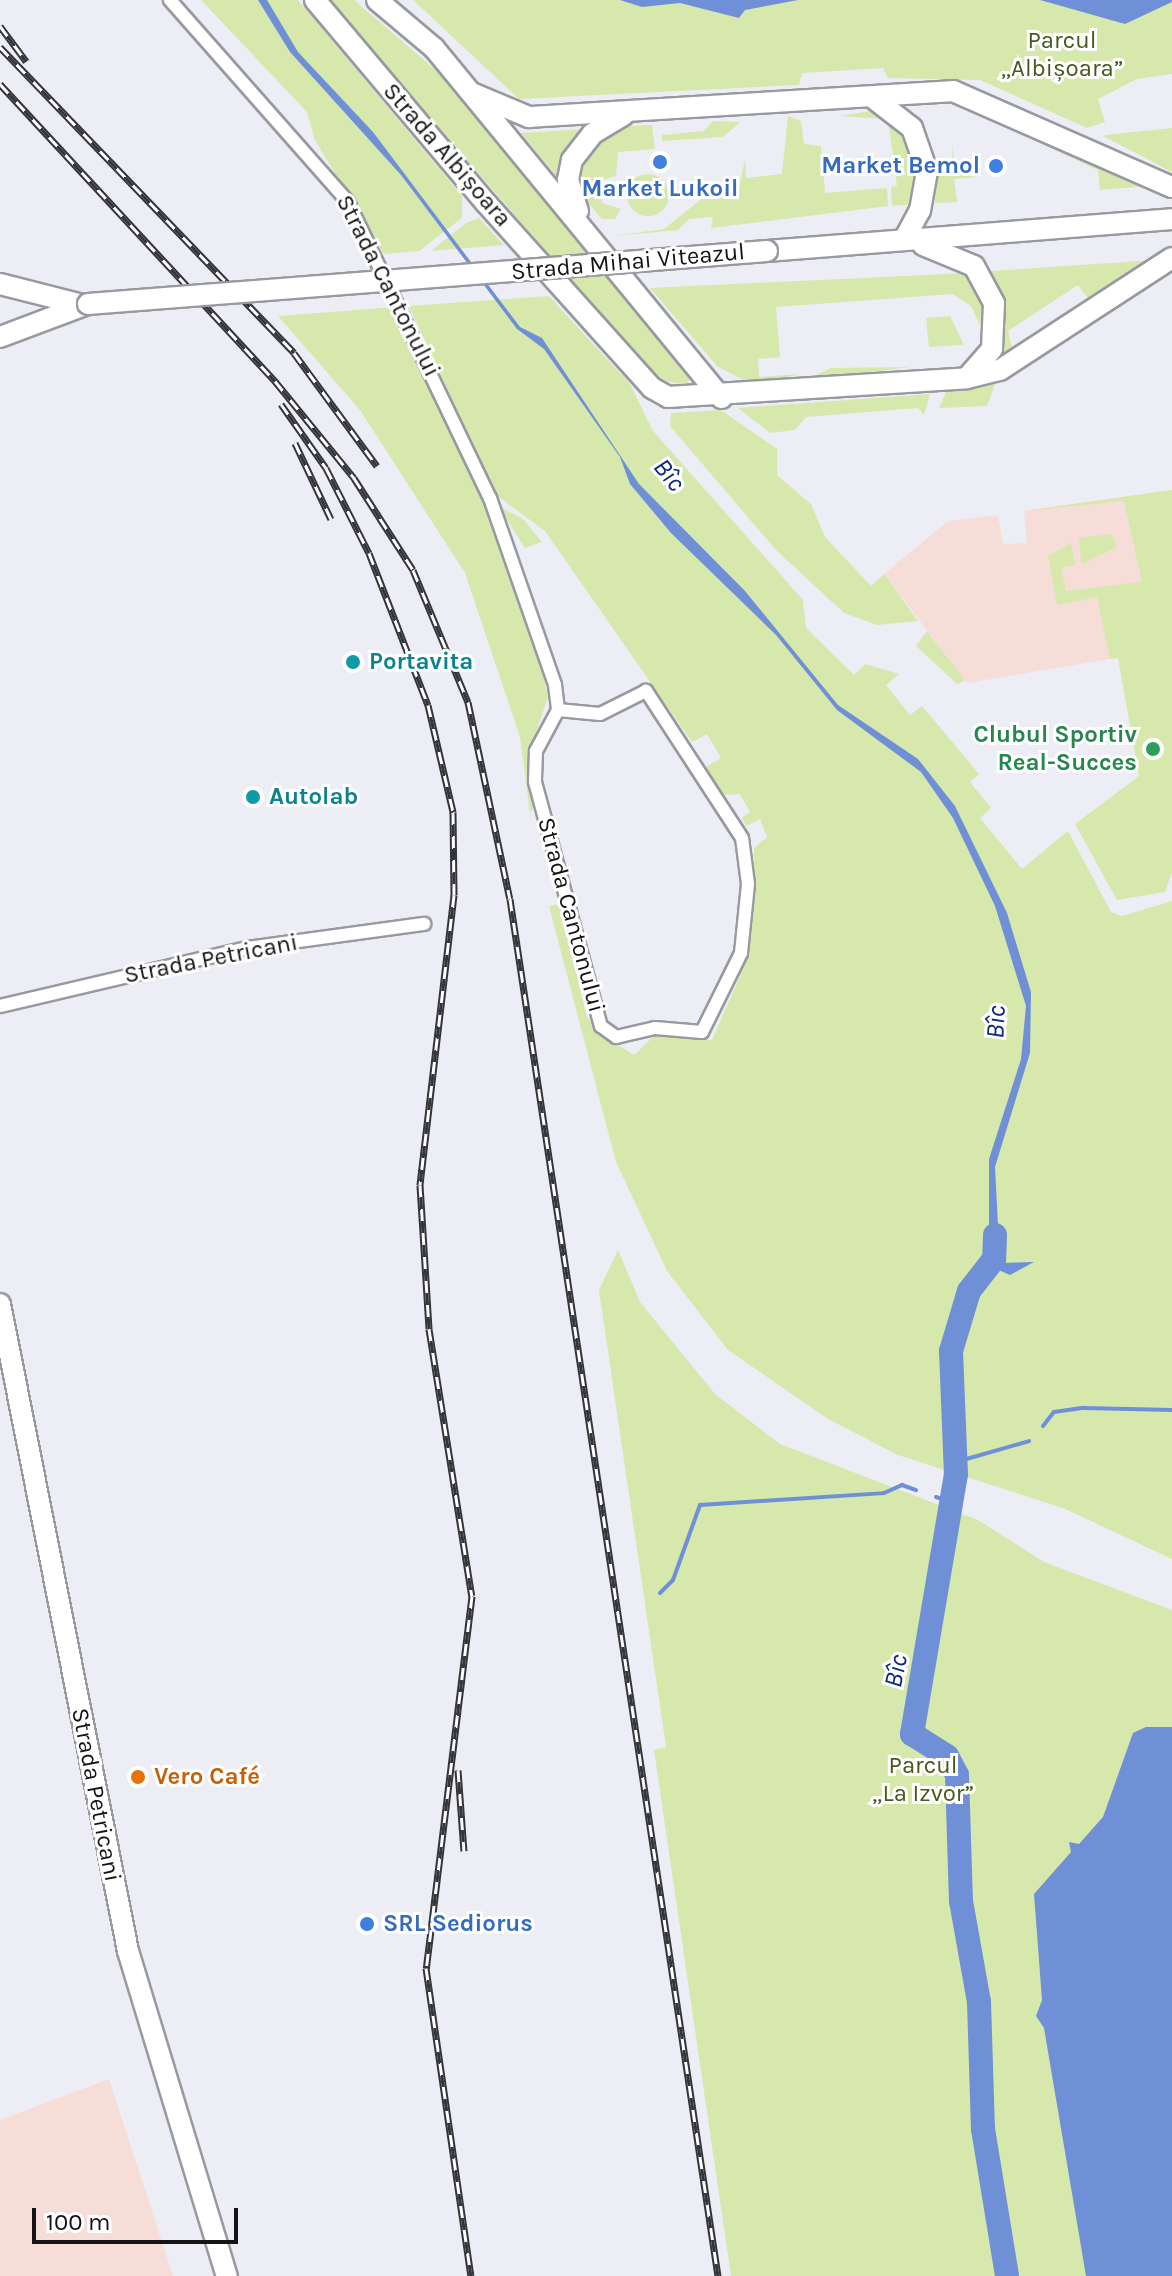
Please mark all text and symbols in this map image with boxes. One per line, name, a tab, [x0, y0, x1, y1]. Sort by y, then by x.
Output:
park label: Parcul „Albișoara”	[1001, 27, 1123, 83]
street label: Strada Albișoara	[377, 77, 517, 233]
place label: Market Bemol	[821, 152, 980, 180]
marker: Market Lukoil	[651, 153, 669, 171]
marker: Market Bemol	[987, 157, 1005, 175]
place label: Market Lukoil	[582, 175, 738, 203]
street label: Strada Cantonului	[330, 190, 446, 382]
street label: Strada Mihai Viteazul	[510, 237, 746, 287]
water label: Bîc	[646, 452, 692, 498]
place label: Portavita	[369, 648, 473, 676]
marker: Portavita	[344, 653, 362, 671]
place label: Clubul Sportiv Real-Succes	[974, 721, 1137, 777]
marker: Clubul Sportiv Real-Succes	[1144, 740, 1162, 758]
place label: Autolab	[269, 783, 358, 811]
marker: Autolab	[244, 788, 262, 806]
street label: Strada Cantonului	[531, 814, 611, 1016]
street label: Strada Petricani	[122, 928, 300, 990]
water label: Bîc	[980, 1004, 1012, 1040]
water label: Bîc	[877, 1651, 915, 1691]
street label: Strada Petricani	[65, 1706, 127, 1884]
park label: Parcul „La Izvor”	[872, 1752, 974, 1808]
place label: Vero Café	[154, 1763, 260, 1791]
marker: Vero Café	[129, 1768, 147, 1786]
place label: SRL Sediorus	[383, 1910, 533, 1938]
marker: SRL Sediorus	[358, 1915, 376, 1933]
scale bar	[36, 2192, 242, 2242]
text: 100 m	[46, 2208, 111, 2236]

